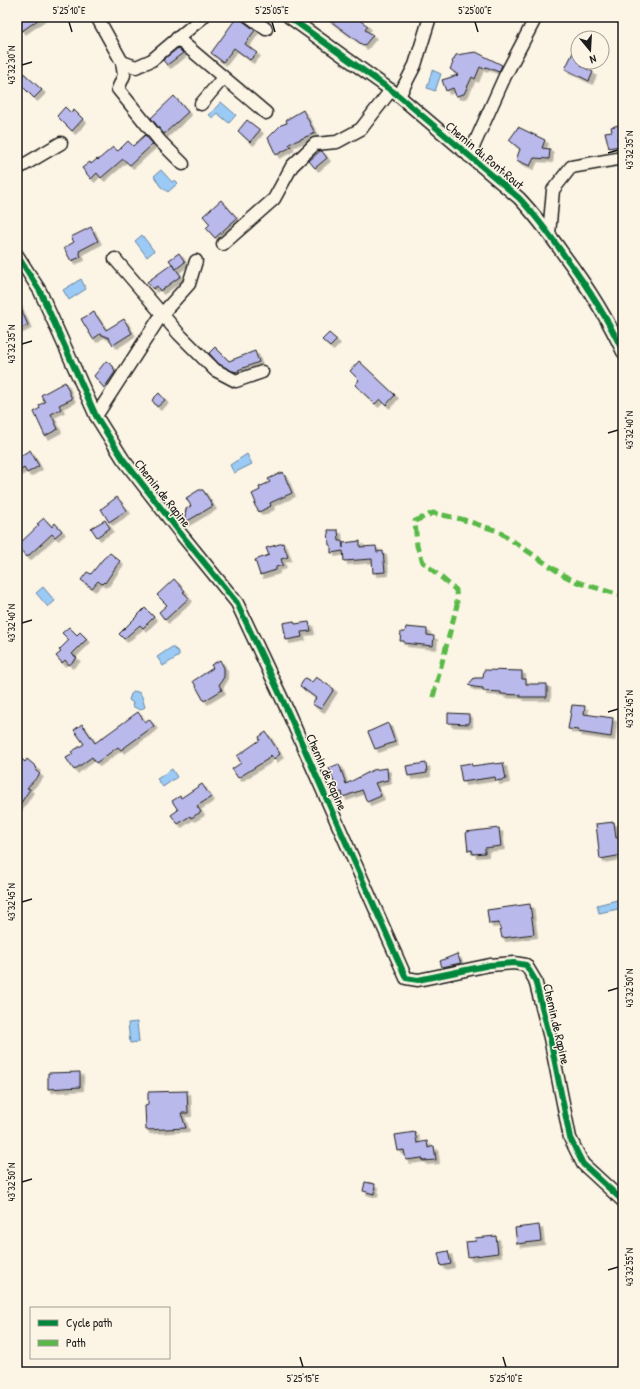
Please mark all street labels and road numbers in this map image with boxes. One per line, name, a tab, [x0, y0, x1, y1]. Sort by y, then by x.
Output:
street label: Chemin du Pont Rout	[442, 117, 528, 193]
street label: Chemin de Rapine	[131, 455, 195, 531]
street label: Chemin de Rapine	[302, 731, 352, 813]
street label: Chemin de Rapine	[539, 982, 575, 1066]

